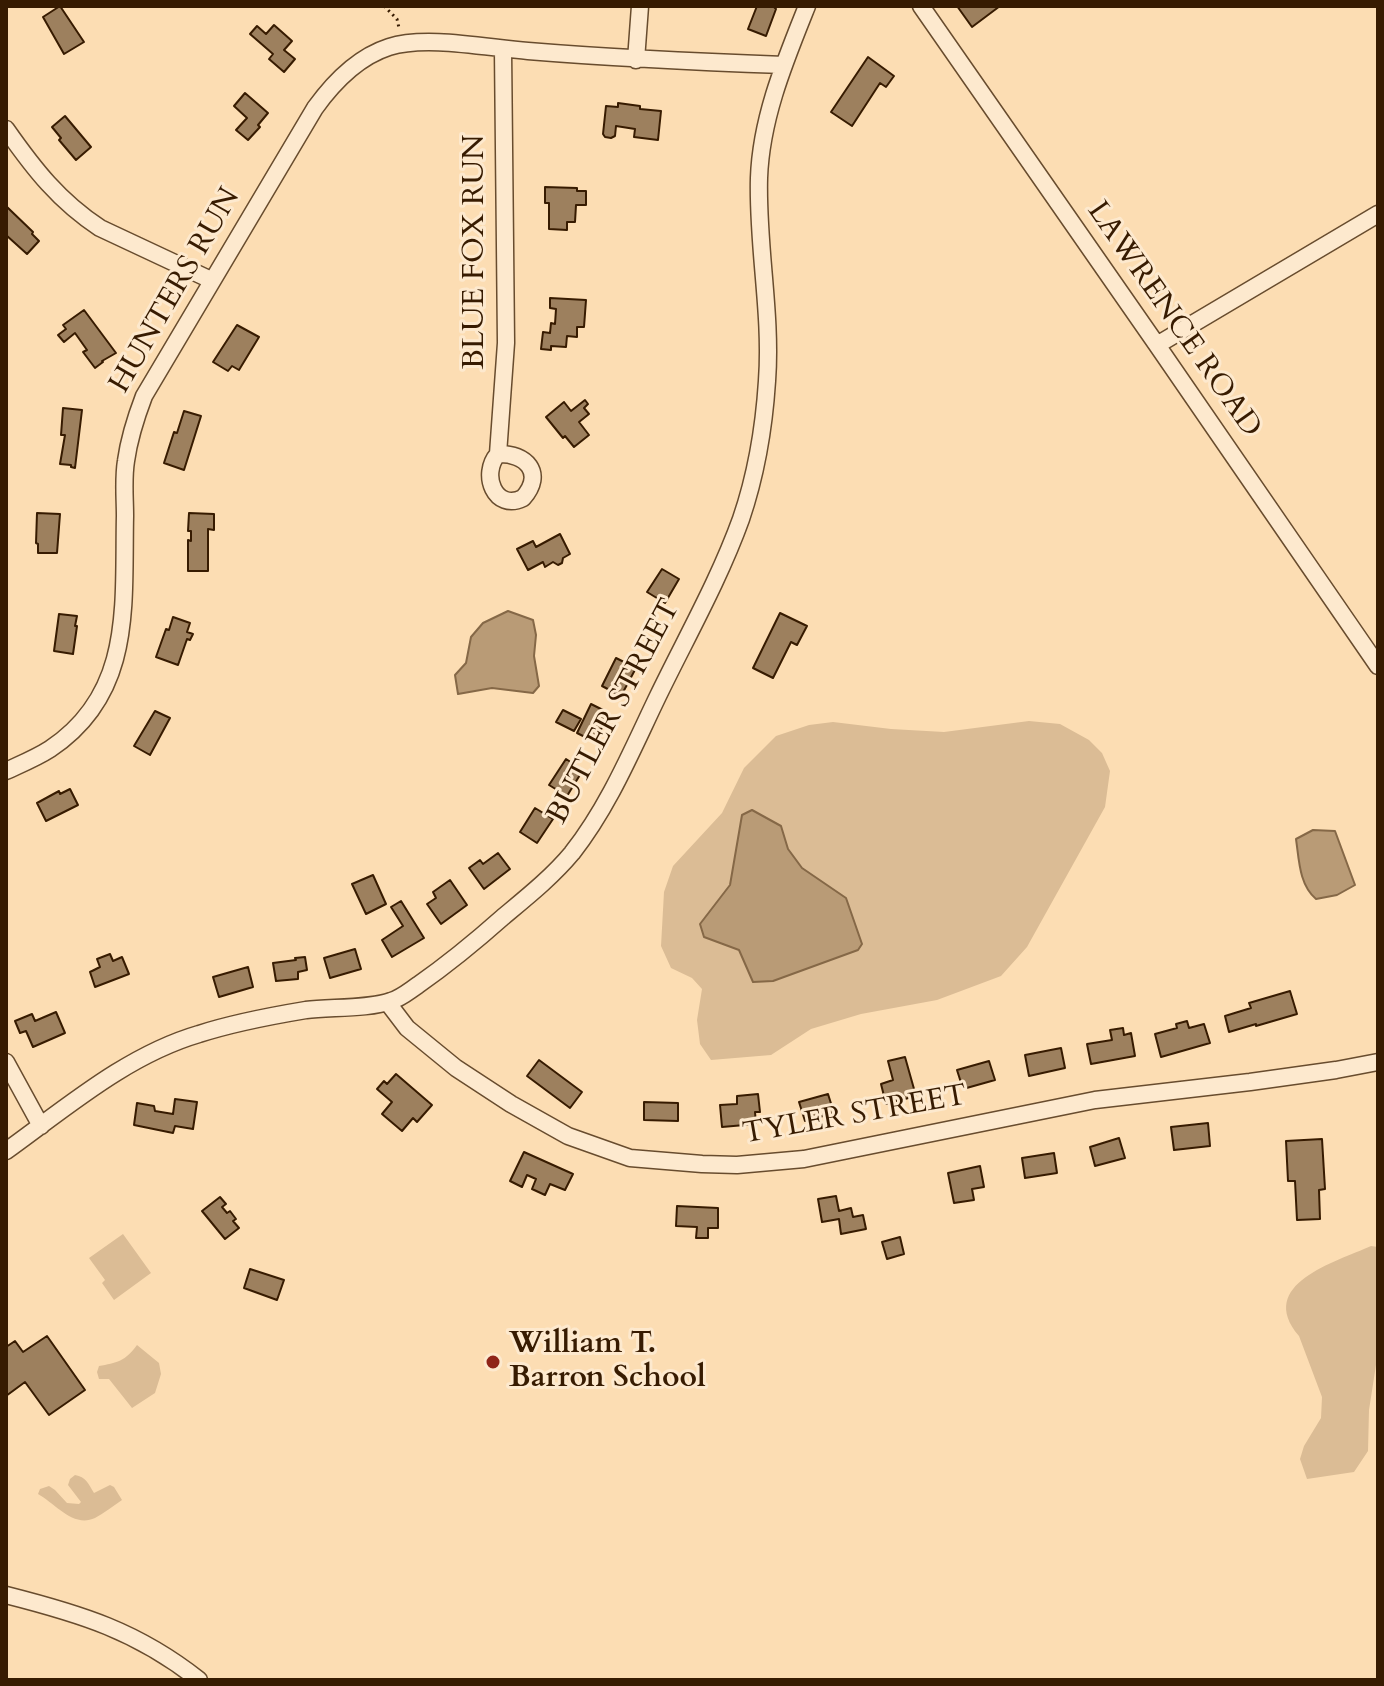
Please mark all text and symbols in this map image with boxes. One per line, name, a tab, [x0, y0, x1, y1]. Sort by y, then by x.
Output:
street label: BLUE FOX RUN	[458, 134, 494, 370]
street label: HUNTERS RUN	[103, 182, 249, 400]
street label: LAWRENCE ROAD	[1078, 195, 1268, 445]
street label: BUTLER STREET	[541, 594, 689, 830]
street label: TYLER STREET	[740, 1079, 970, 1153]
place label: William T. Barron School	[509, 1327, 706, 1398]
marker: William T. Barron School	[484, 1353, 502, 1371]

